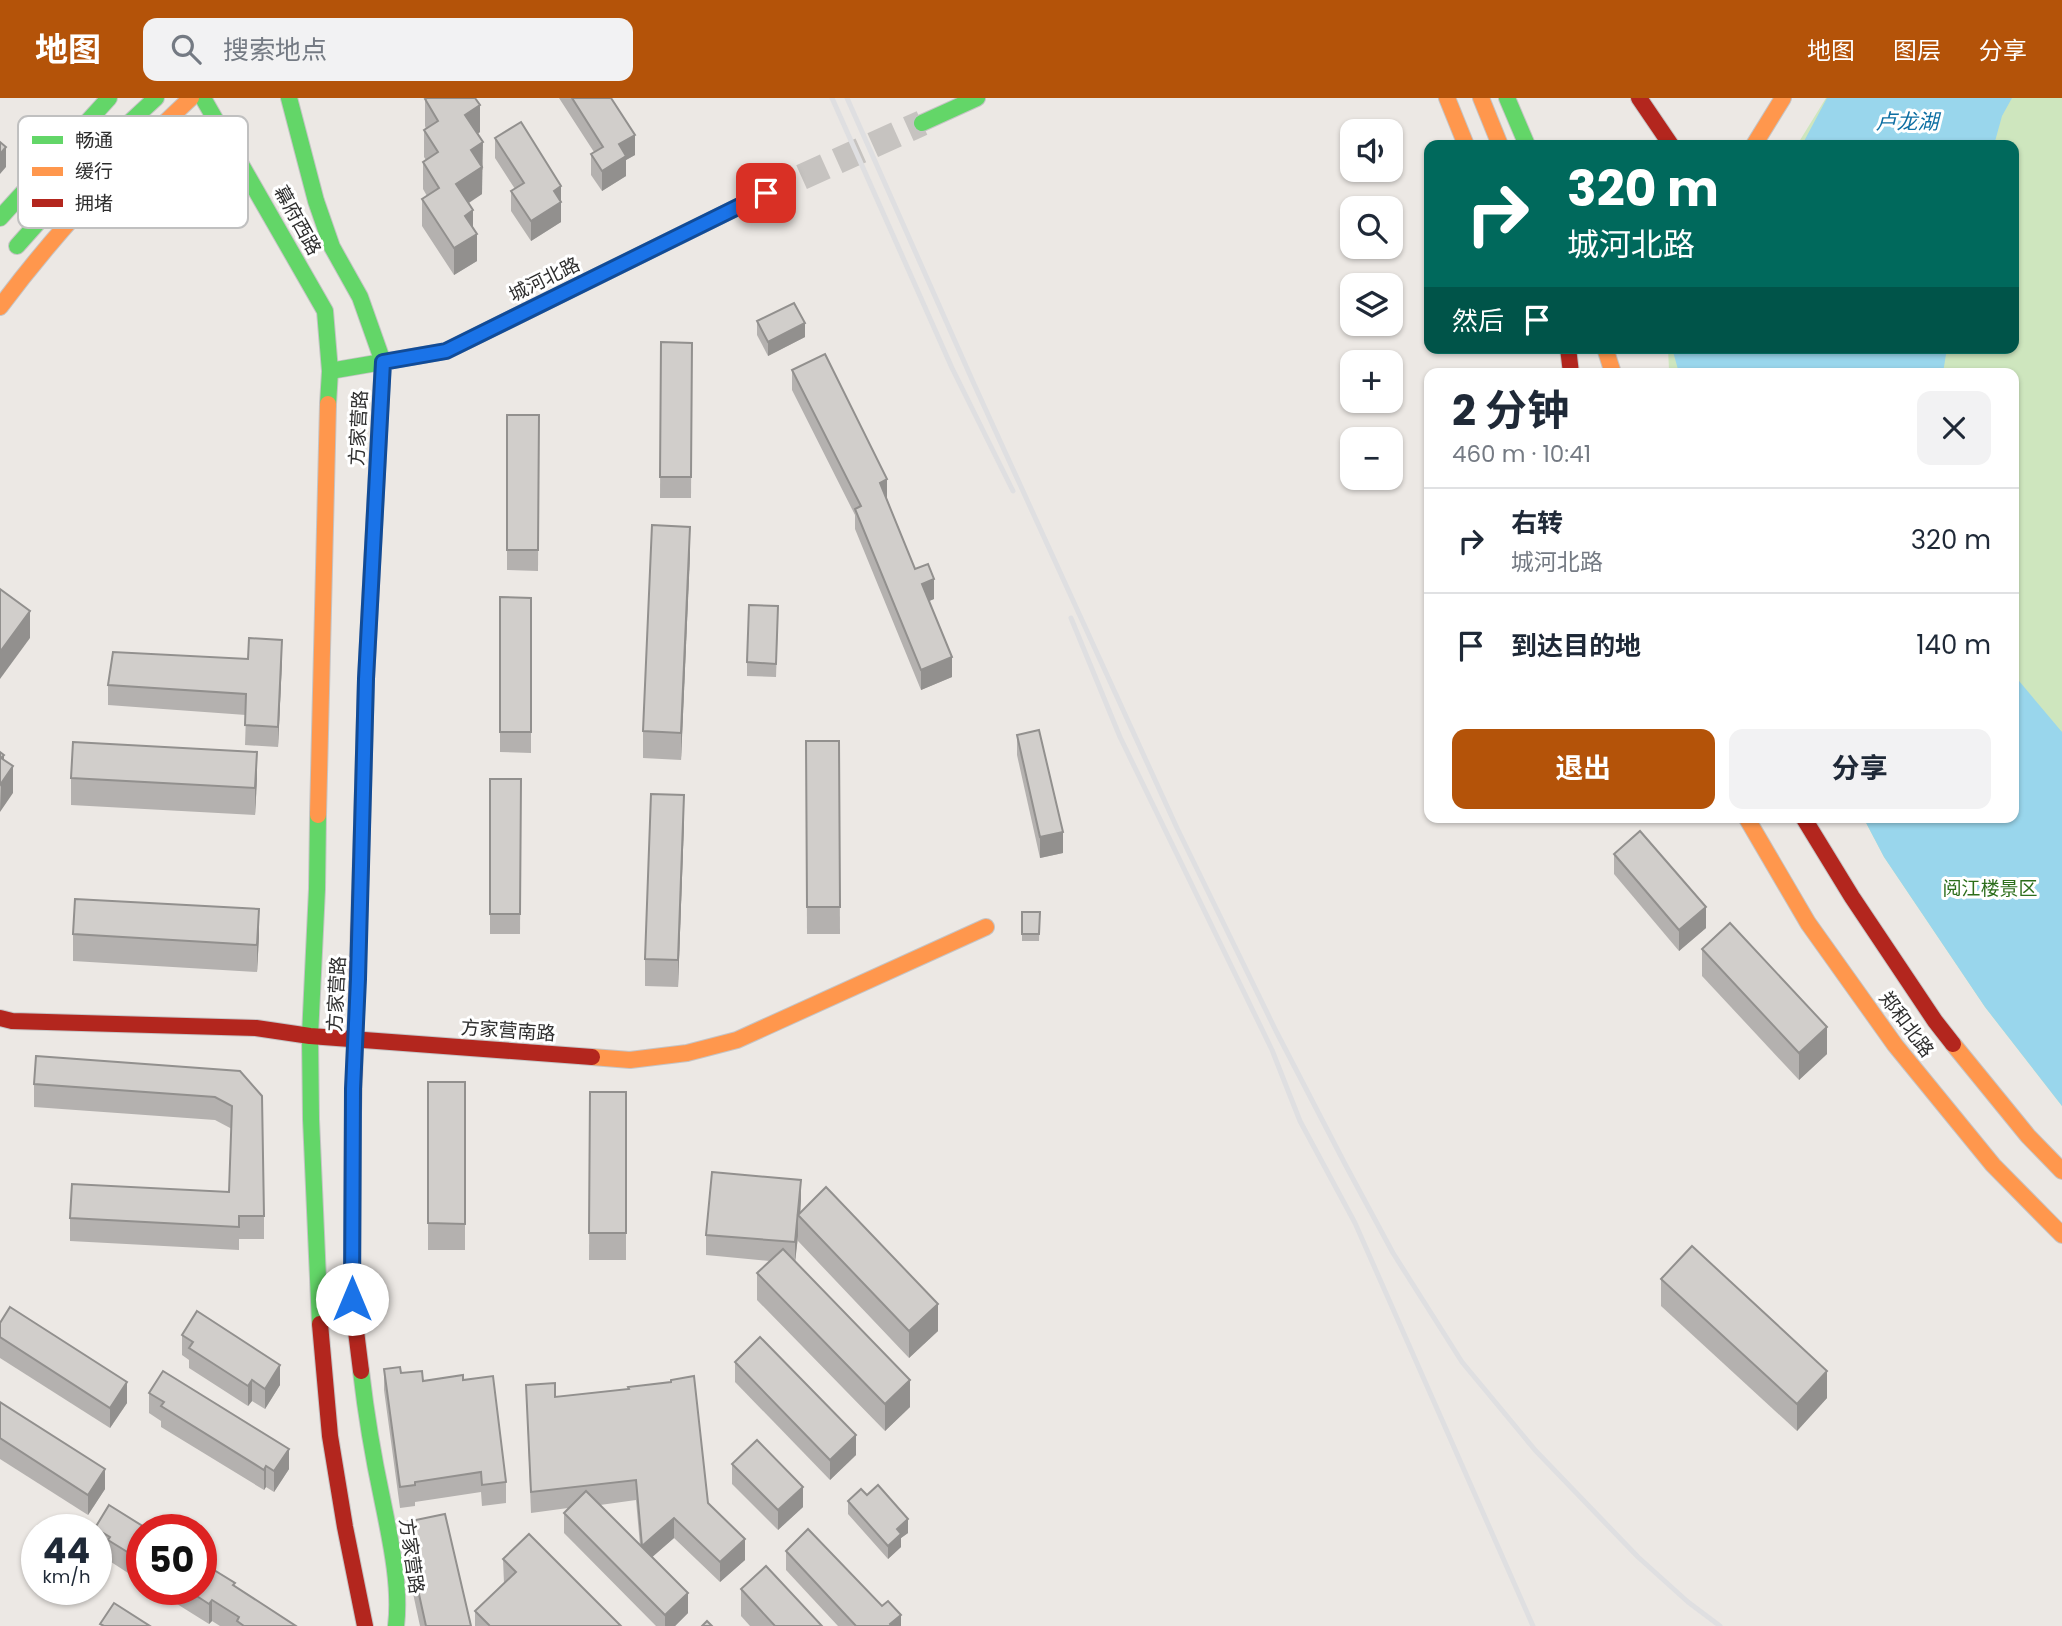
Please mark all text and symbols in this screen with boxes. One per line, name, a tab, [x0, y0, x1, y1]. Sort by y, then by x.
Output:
search box	[143, 18, 633, 81]
text: 地图	[35, 26, 101, 73]
icon: search	[167, 30, 205, 68]
text: 搜索地点	[223, 32, 327, 68]
text: 地图	[1807, 34, 1855, 67]
text: 图层	[1893, 34, 1941, 67]
text: 分享	[1979, 34, 2027, 67]
water label: 卢龙湖	[1876, 107, 1941, 136]
legend	[18, 116, 248, 228]
map controls	[1340, 119, 1403, 490]
button: sound	[1340, 119, 1403, 182]
text: 畅通	[75, 127, 113, 154]
text: 320 m	[1567, 155, 1719, 223]
text: 缓行	[75, 158, 113, 185]
pin	[736, 163, 796, 223]
icon: right	[1452, 168, 1543, 259]
icon: arrive	[747, 174, 785, 212]
street label: 幕府西路	[267, 180, 328, 260]
text: 拥堵	[75, 190, 113, 217]
button: search	[1340, 196, 1403, 259]
text: 城河北路	[1567, 222, 1695, 267]
street label: 城河北路	[504, 251, 584, 308]
button: layers	[1340, 273, 1403, 336]
icon: arrive	[1518, 301, 1556, 339]
text: 然后	[1452, 303, 1504, 339]
button: +	[1340, 350, 1403, 413]
text: 2 分钟	[1452, 381, 1569, 440]
street label: 方家营路	[343, 389, 374, 467]
button: close	[1917, 391, 1991, 465]
button: −	[1340, 427, 1403, 490]
text: 460 m · 10:41	[1452, 438, 1591, 470]
text: 右转	[1511, 505, 1563, 541]
icon: right	[1452, 522, 1490, 560]
text: 320 m	[1911, 522, 1991, 558]
text: 城河北路	[1511, 546, 1603, 578]
icon: arrive	[1452, 627, 1490, 665]
text: 140 m	[1916, 627, 1991, 663]
text: 到达目的地	[1511, 628, 1641, 664]
button: 退出	[1452, 729, 1715, 809]
button: 分享	[1729, 729, 1991, 809]
park label: 阅江楼景区	[1942, 875, 2038, 902]
street label: 方家营路	[321, 955, 352, 1033]
street label: 郑和北路	[1873, 986, 1940, 1063]
street label: 方家营南路	[460, 1014, 556, 1047]
position arrow	[315, 1262, 389, 1336]
speed limit sign: 50	[126, 1514, 217, 1605]
street label: 方家营路	[393, 1517, 430, 1596]
text: 44	[43, 1526, 90, 1575]
text: km/h	[43, 1564, 90, 1589]

